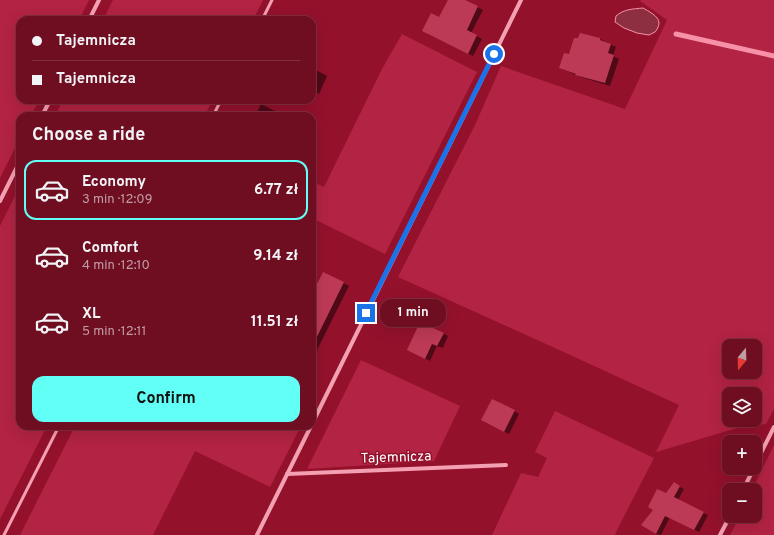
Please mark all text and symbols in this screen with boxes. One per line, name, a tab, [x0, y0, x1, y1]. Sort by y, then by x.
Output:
text: Tajemnicza	[56, 32, 136, 51]
route start	[485, 45, 503, 63]
text: Tajemnicza	[56, 70, 136, 89]
text: Choose a ride	[32, 124, 145, 147]
icon: car	[34, 172, 70, 208]
text: Economy	[82, 173, 146, 192]
text: 6.77 zł	[254, 181, 298, 200]
text: 3 min · 12:09	[82, 192, 152, 208]
icon: car	[34, 238, 70, 274]
text: Comfort	[82, 239, 139, 258]
text: 9.14 zł	[253, 247, 298, 266]
text: 4 min · 12:10	[82, 258, 150, 274]
callout: 1 min	[380, 299, 446, 327]
icon: car	[34, 304, 70, 340]
route end	[357, 304, 375, 322]
text: XL	[82, 305, 100, 324]
text: 1 min	[397, 305, 429, 321]
text: 11.51 zł	[251, 313, 298, 332]
text: 5 min · 12:11	[82, 324, 146, 340]
north arrow	[722, 339, 762, 379]
map controls	[722, 339, 762, 523]
button: Confirm	[32, 376, 300, 422]
button: layers	[722, 387, 762, 427]
button: +	[722, 435, 762, 475]
street label: Tajemnicza	[360, 448, 432, 468]
button: −	[722, 483, 762, 523]

